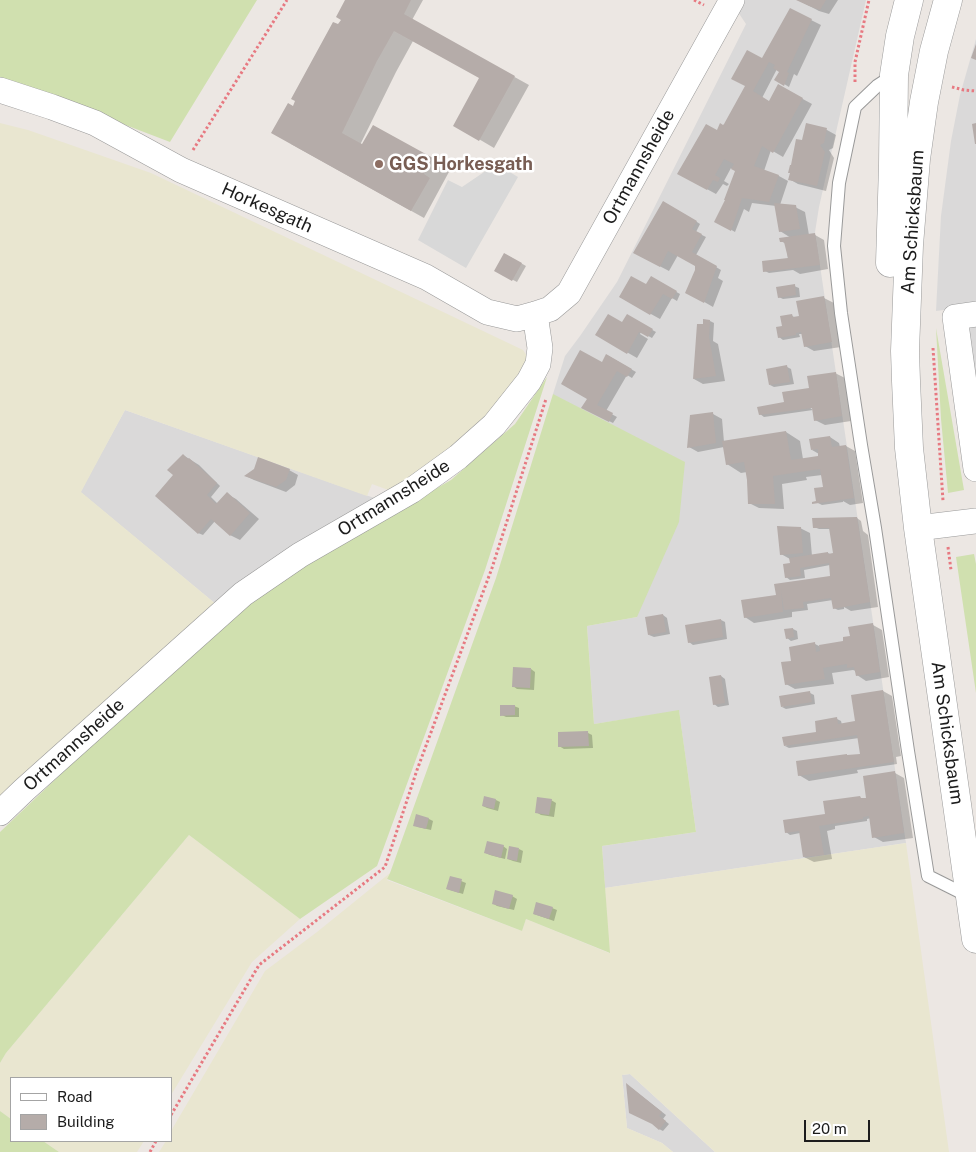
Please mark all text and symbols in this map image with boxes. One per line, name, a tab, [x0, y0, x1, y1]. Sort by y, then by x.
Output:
street label: Ortmannsheide	[598, 106, 680, 228]
street label: Am Schicksbaum	[897, 149, 929, 295]
place label: GGS Horkesgath	[389, 153, 533, 175]
marker: GGS Horkesgath	[373, 158, 385, 170]
street label: Horkesgath	[218, 178, 316, 238]
street label: Ortmannsheide	[334, 455, 454, 541]
street label: Am Schicksbaum	[926, 660, 968, 806]
street label: Ortmannsheide	[19, 694, 129, 796]
legend	[10, 1077, 172, 1142]
text: Road	[57, 1088, 93, 1105]
scale bar	[806, 1110, 872, 1142]
text: Building	[57, 1113, 115, 1130]
text: 20 m	[812, 1120, 847, 1137]

